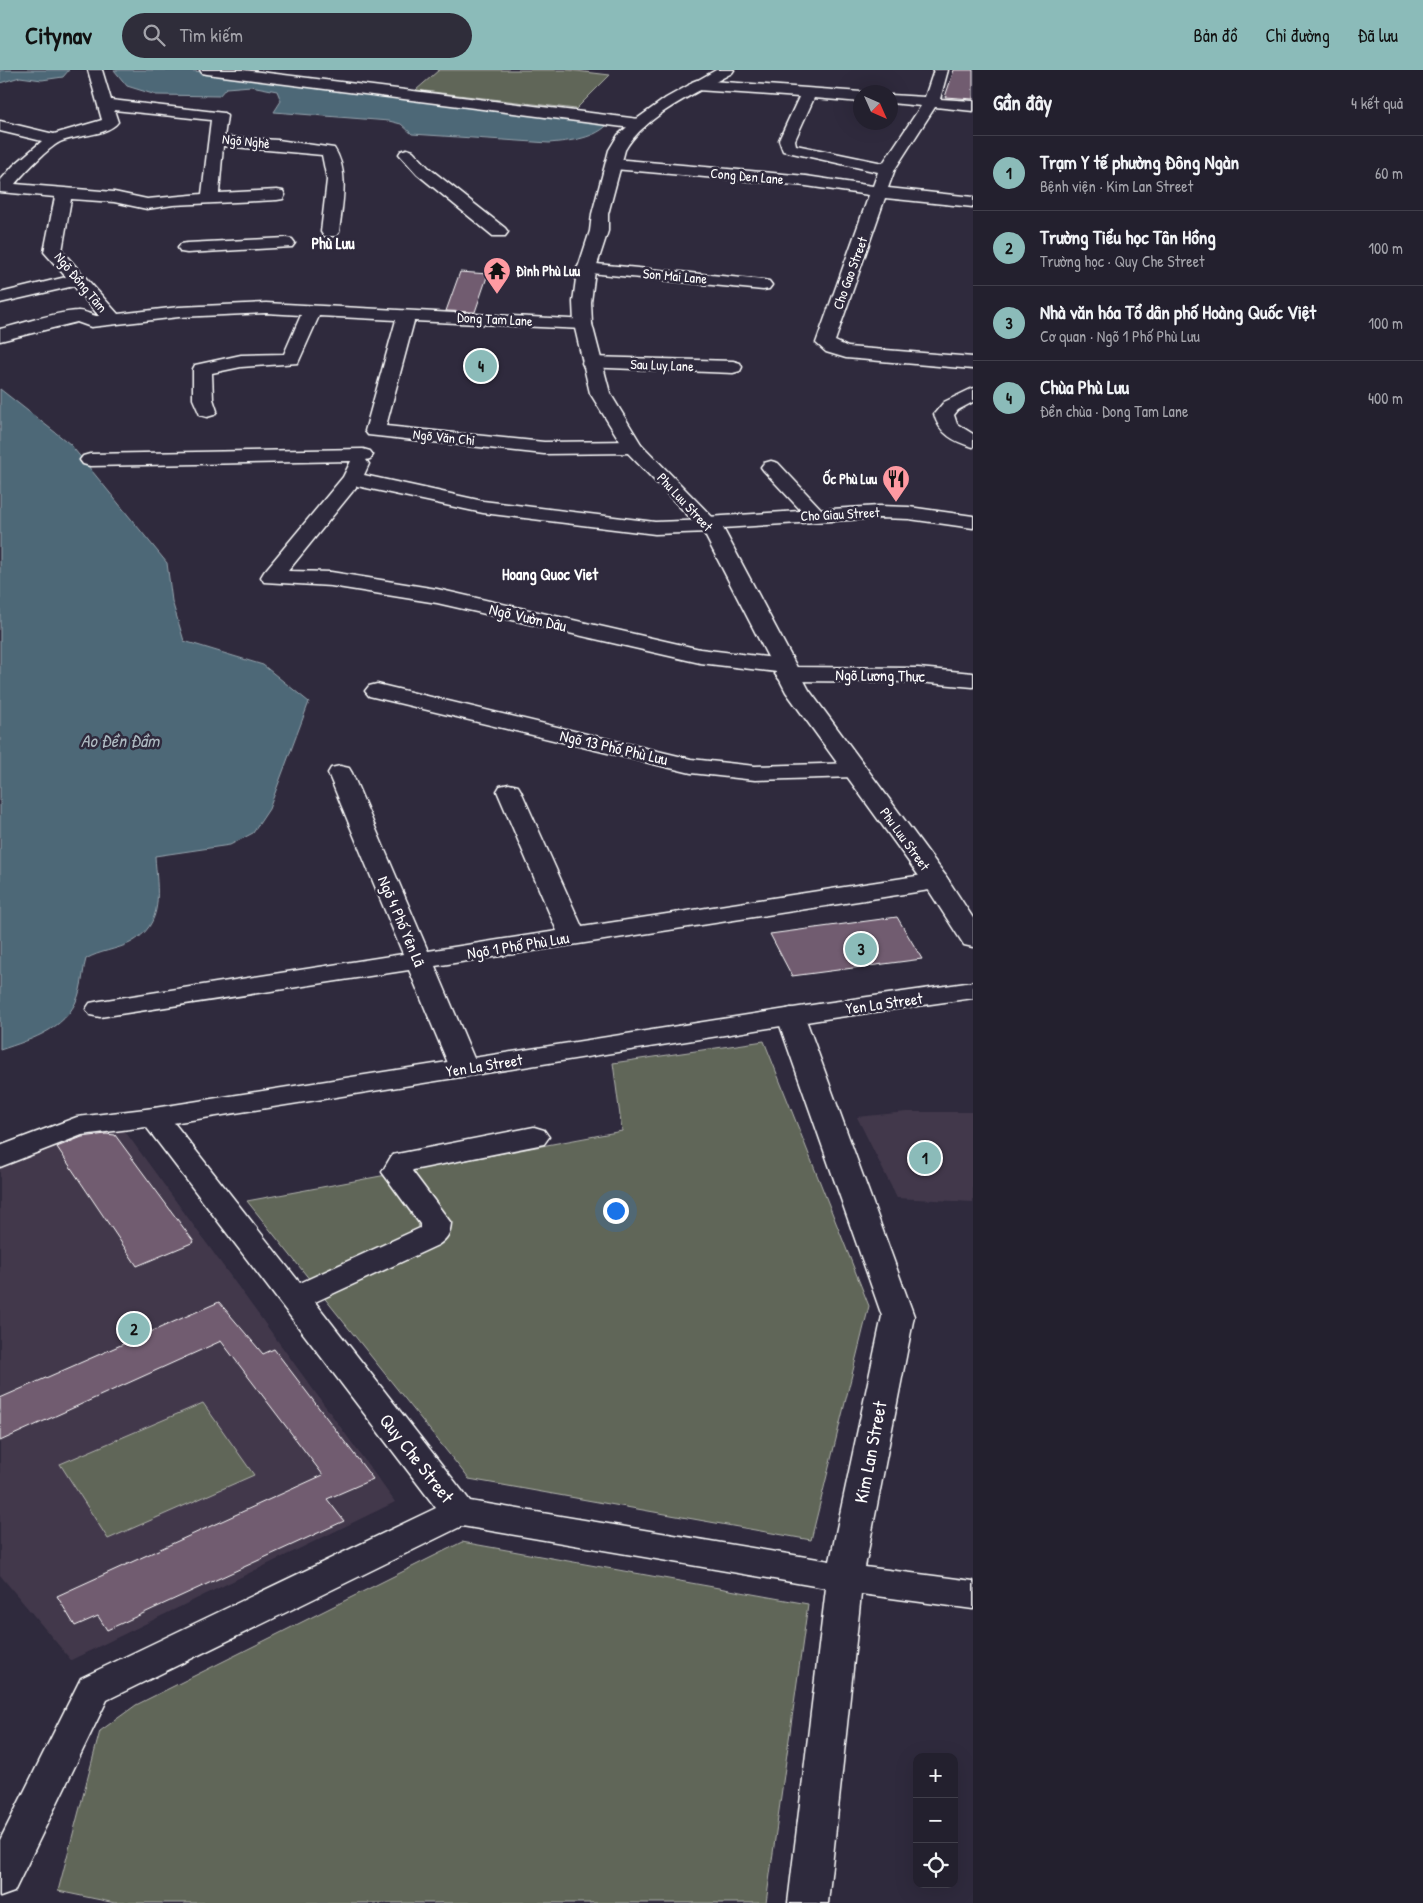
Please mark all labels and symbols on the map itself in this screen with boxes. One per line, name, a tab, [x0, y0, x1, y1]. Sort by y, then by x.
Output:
north arrow	[853, 85, 898, 130]
street label: Ngõ Nghè	[221, 129, 271, 153]
street label: Cong Den Lane	[710, 163, 785, 189]
district label: Phù Lưu	[311, 232, 355, 254]
street label: Cho Gao Street	[828, 234, 872, 312]
street label: Ngõ Đồng Tâm	[50, 248, 112, 316]
temple icon: Đình Phù Lưu	[482, 256, 512, 295]
place label: Đình Phù Lưu	[516, 261, 581, 280]
street label: Son Mai Lane	[642, 263, 708, 288]
street label: Dong Tam Lane	[457, 307, 534, 331]
pin: 4	[465, 347, 497, 385]
street label: Sau Luy Lane	[630, 354, 694, 376]
street label: Ngõ Văn Chỉ	[412, 424, 476, 450]
restaurant icon: Ốc Phù Lưu	[881, 464, 911, 503]
street label: Phu Luu Street	[653, 468, 718, 535]
place label: Ốc Phù Lưu	[823, 469, 877, 488]
street label: Cho Giau Street	[800, 502, 880, 525]
district label: Hoang Quoc Viet	[502, 563, 598, 586]
street label: Ngõ Vườn Dâu	[487, 597, 569, 637]
street label: Ngõ Lương Thực	[835, 663, 926, 687]
street label: Ngõ 13 Phố Phù Lưu	[558, 724, 671, 770]
water label: Ao Đền Đầm	[81, 728, 160, 753]
street label: Phu Luu Street	[876, 803, 935, 874]
street label: Ngõ 4 Phố Yên Lã	[373, 872, 431, 970]
street label: Ngõ 1 Phố Phù Lưu	[465, 926, 571, 964]
pin: 3	[845, 930, 877, 968]
street label: Yen La Street	[844, 987, 924, 1019]
street label: Yen La Street	[444, 1048, 524, 1082]
pin: 1	[909, 1139, 941, 1177]
your location	[603, 1198, 629, 1224]
pin: 2	[118, 1310, 150, 1348]
street label: Kim Lan Street	[847, 1398, 893, 1505]
street label: Quy Che Street	[374, 1408, 460, 1509]

